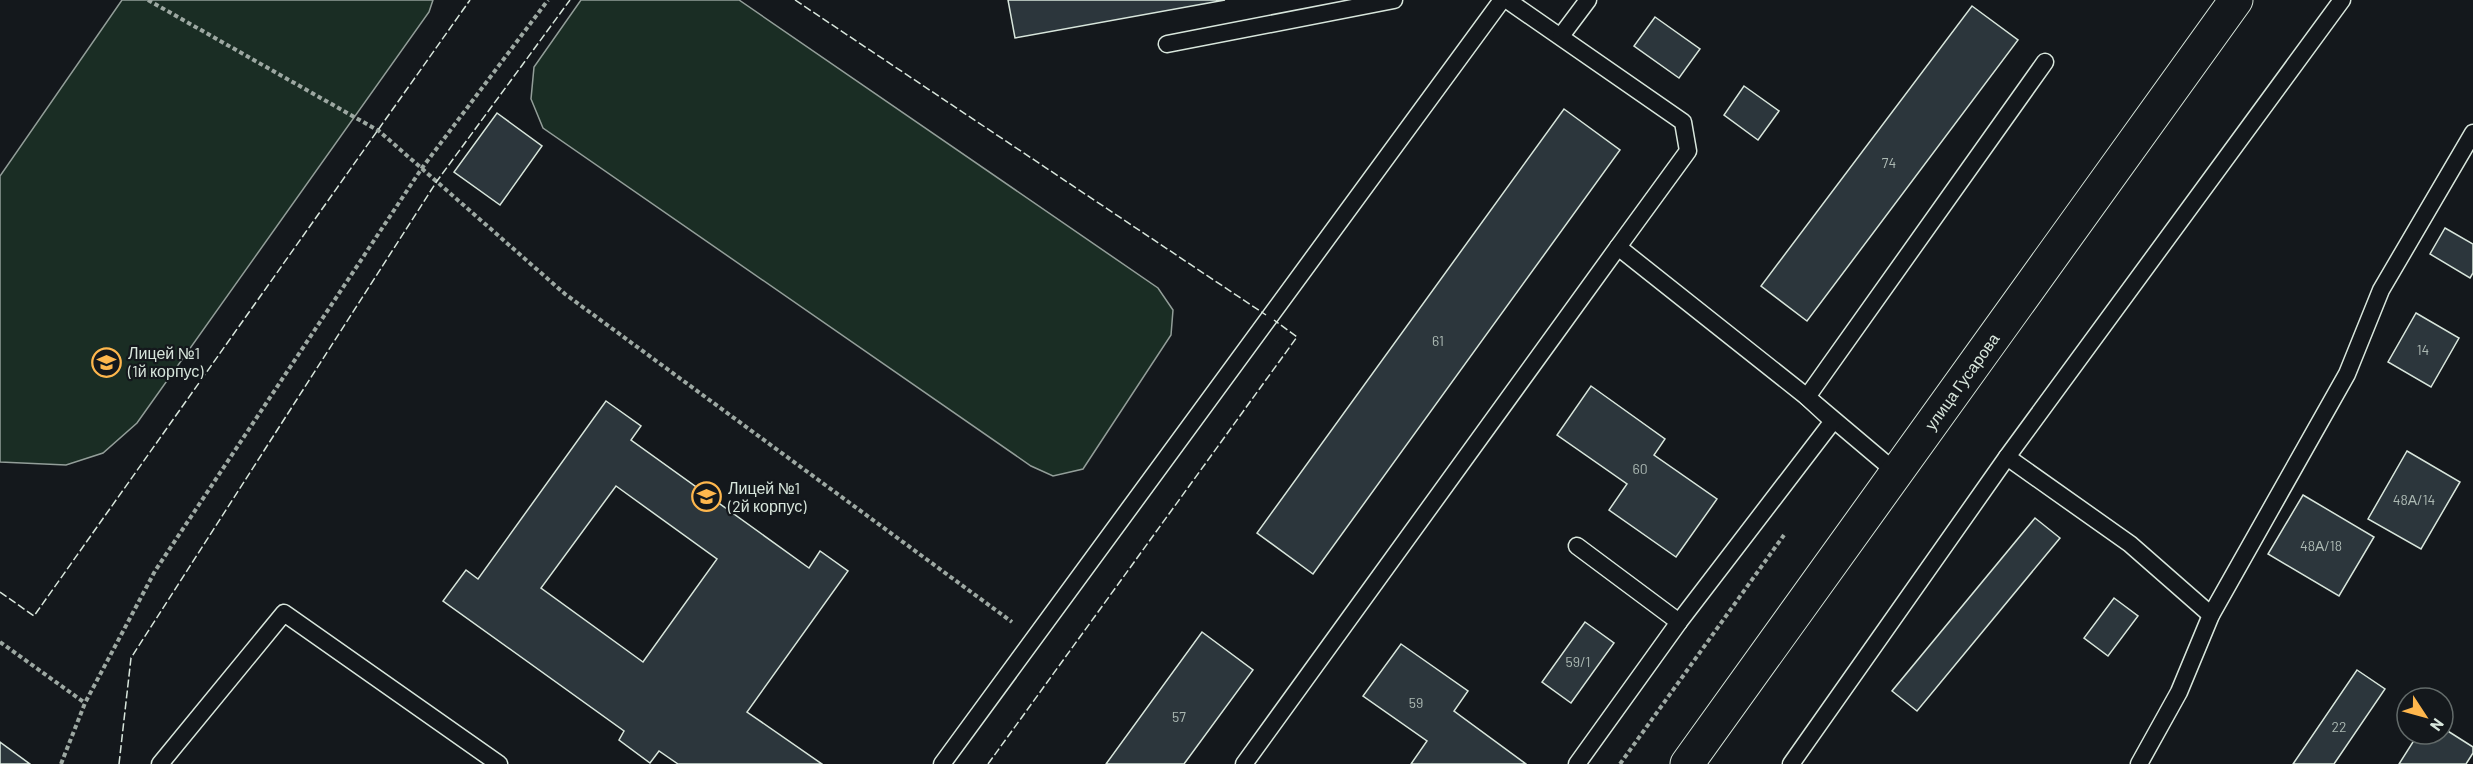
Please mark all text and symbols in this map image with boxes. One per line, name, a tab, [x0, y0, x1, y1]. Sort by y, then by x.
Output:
house number: 74	[1882, 154, 1896, 171]
street label: улица Гусарова	[1920, 329, 2003, 433]
house number: 61	[1432, 332, 1444, 349]
house number: 14	[2417, 341, 2429, 358]
place label: Лицей №1 (1й корпус)	[127, 343, 204, 380]
school or university icon: Лицей №1 (1й корпус)	[91, 346, 123, 378]
house number: 60	[1632, 460, 1648, 477]
place label: Лицей №1 (2й корпус)	[727, 478, 807, 515]
school or university icon: Лицей №1 (2й корпус)	[691, 481, 723, 513]
house number: 48А/14	[2393, 491, 2435, 508]
house number: 48А/18	[2300, 537, 2342, 554]
house number: 59/1	[1566, 653, 1591, 670]
north arrow	[2395, 686, 2455, 746]
house number: 59	[1409, 694, 1423, 711]
house number: 57	[1172, 708, 1186, 725]
text: N	[2427, 715, 2448, 735]
house number: 22	[2331, 718, 2347, 735]

